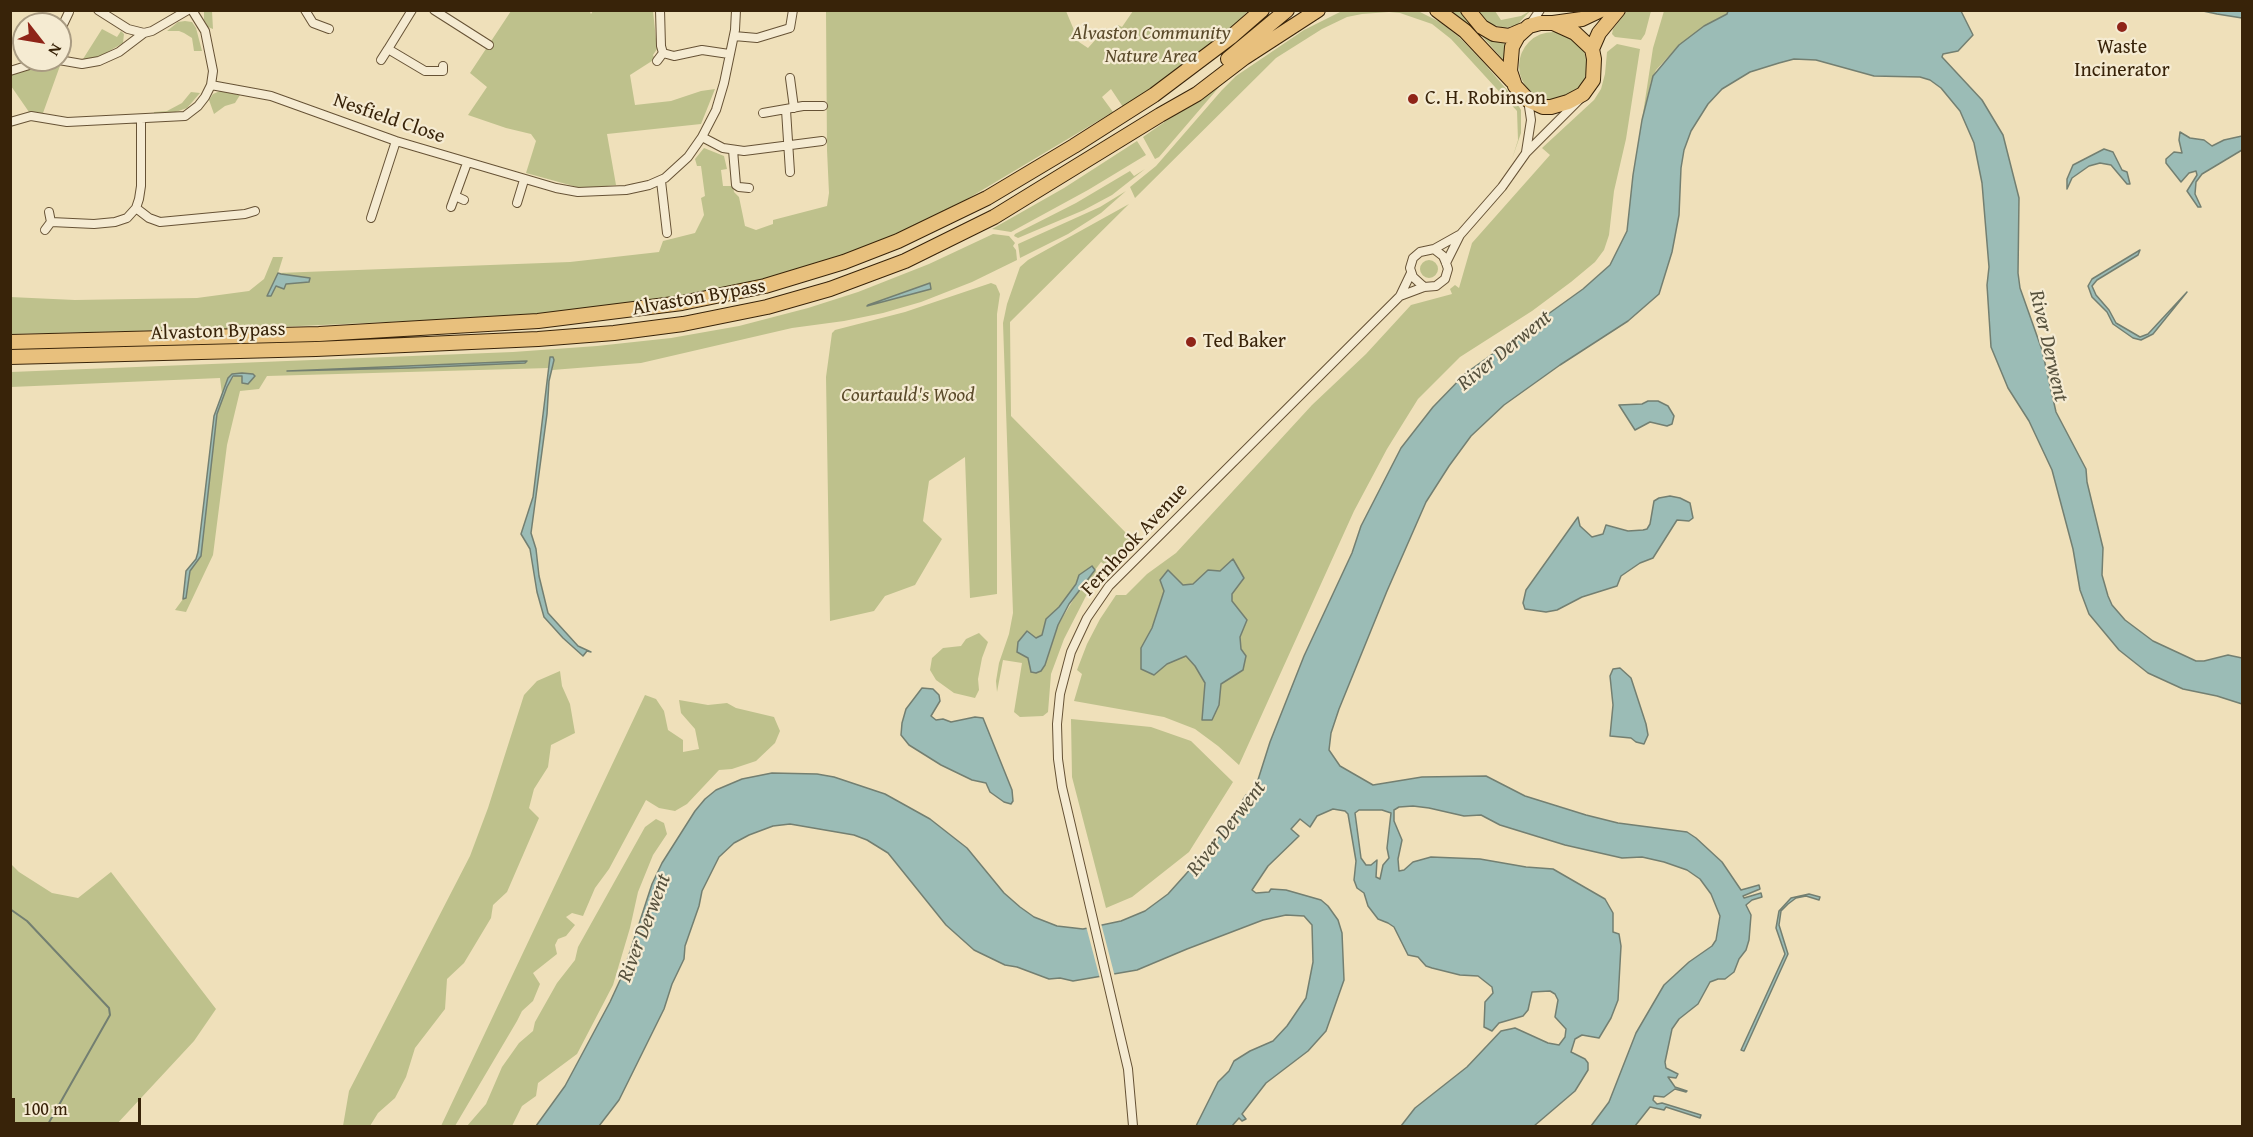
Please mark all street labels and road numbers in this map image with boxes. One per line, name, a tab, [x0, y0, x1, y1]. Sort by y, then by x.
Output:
street label: Nesfield Close	[330, 89, 448, 149]
street label: Alvaston Bypass	[630, 274, 768, 322]
street label: Alvaston Bypass	[150, 318, 286, 346]
street label: Fernhook Avenue	[1077, 479, 1193, 601]

